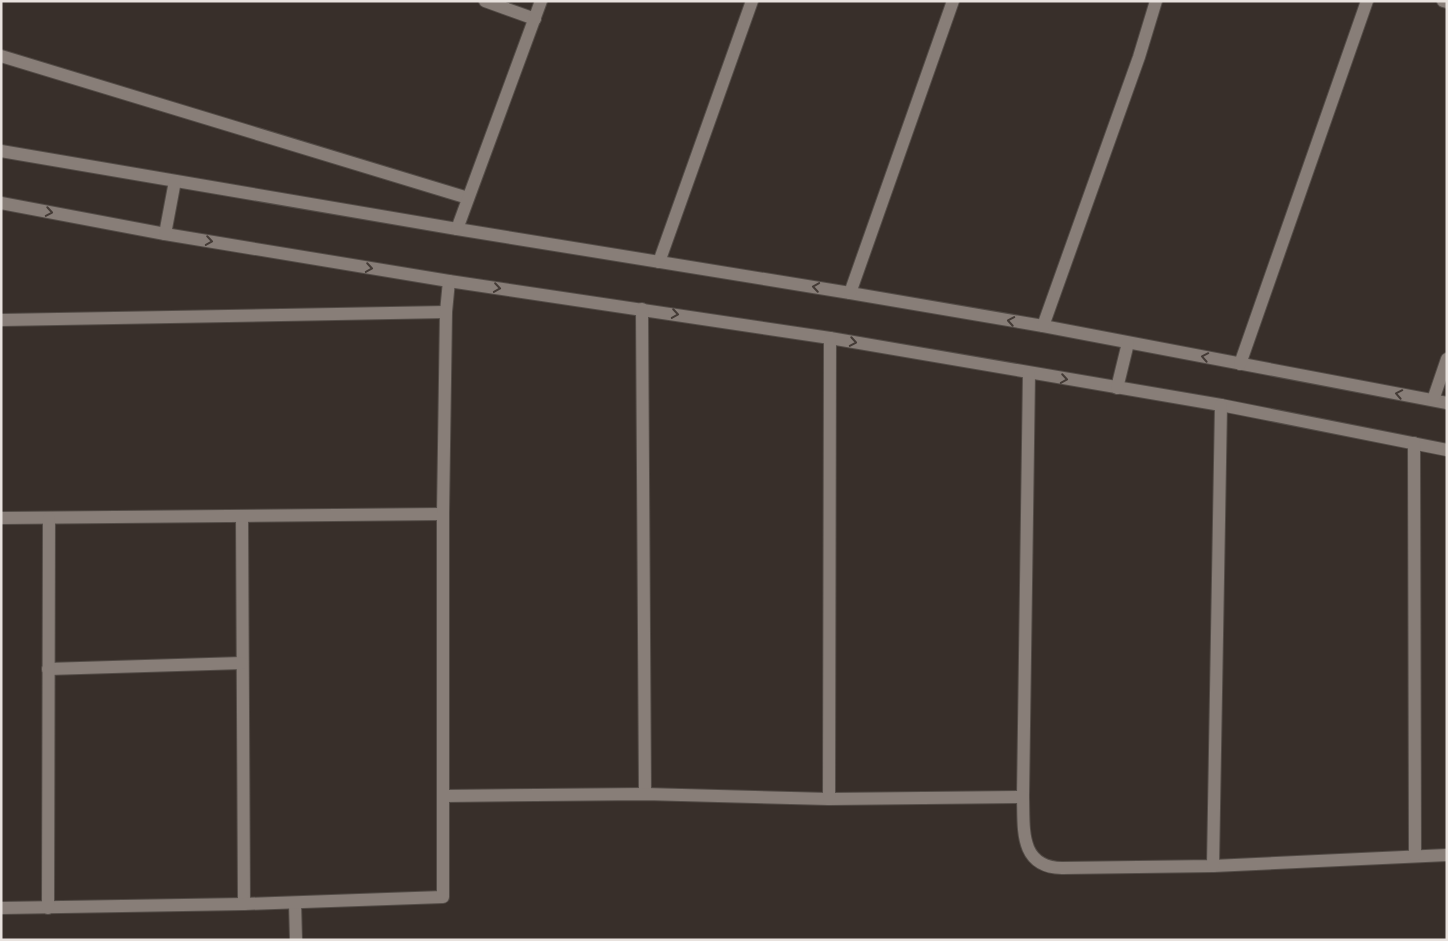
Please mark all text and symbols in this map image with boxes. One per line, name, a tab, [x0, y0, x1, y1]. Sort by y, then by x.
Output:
one-way arrow	[45, 206, 54, 216]
one-way arrow	[205, 236, 213, 246]
one-way arrow	[366, 262, 374, 273]
one-way arrow	[493, 282, 501, 293]
one-way arrow	[812, 283, 820, 293]
one-way arrow	[671, 309, 679, 319]
one-way arrow	[1006, 316, 1015, 326]
one-way arrow	[848, 336, 857, 347]
one-way arrow	[1200, 352, 1209, 363]
one-way arrow	[1060, 374, 1069, 384]
one-way arrow	[1394, 389, 1403, 399]

